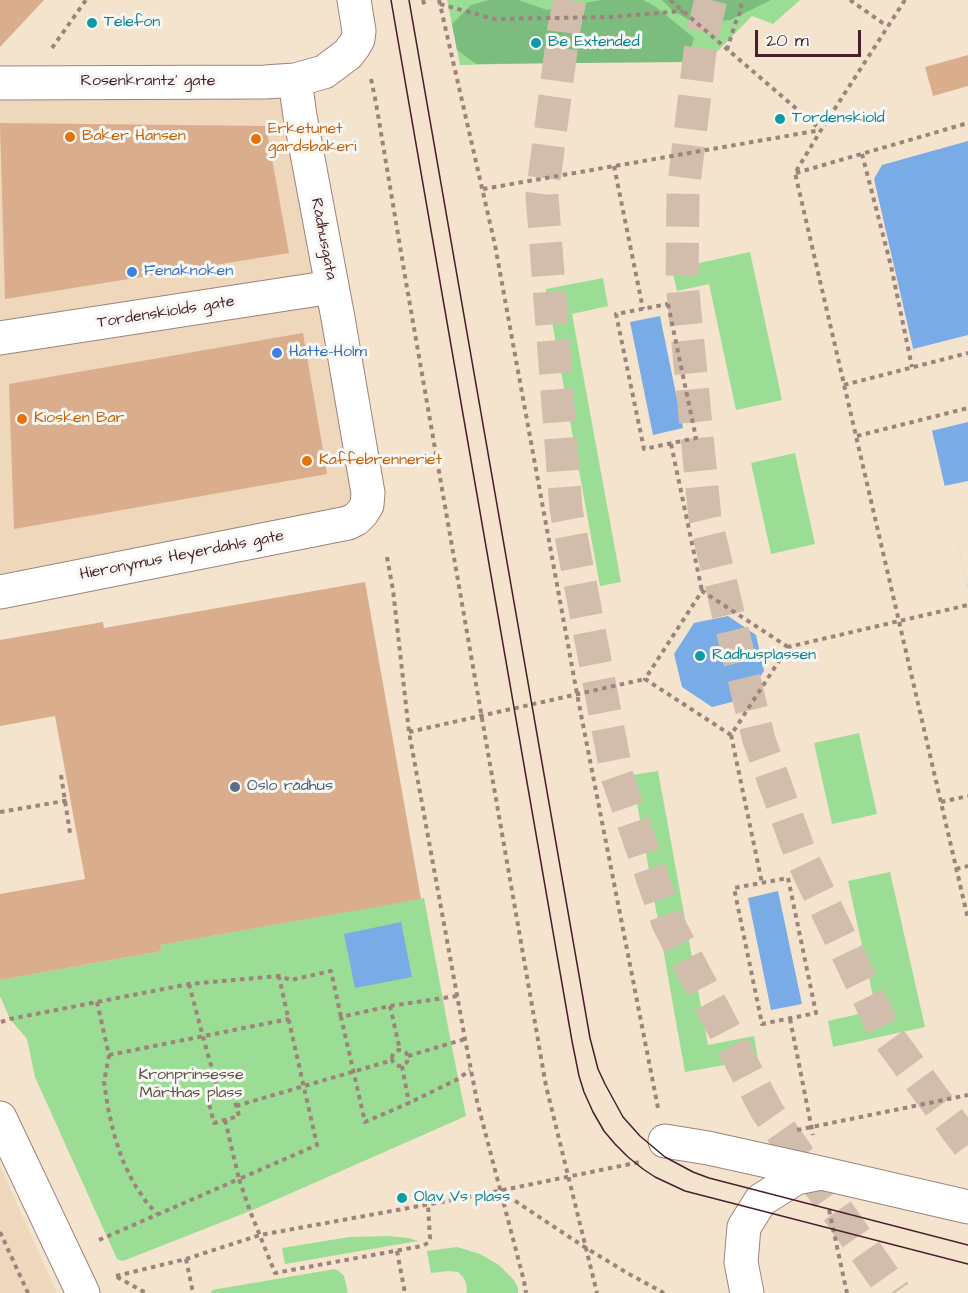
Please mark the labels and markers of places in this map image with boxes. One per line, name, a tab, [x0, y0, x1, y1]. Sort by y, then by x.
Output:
place label: Telefon	[104, 13, 160, 33]
marker: Telefon	[85, 16, 99, 30]
place label: Be Extended	[548, 33, 640, 53]
marker: Be Extended	[529, 36, 543, 50]
place label: Tordenskiold	[792, 109, 885, 129]
marker: Tordenskiold	[773, 112, 787, 126]
place label: Erketunet gardsbakeri	[268, 120, 356, 158]
place label: Baker Hansen	[82, 127, 186, 147]
marker: Baker Hansen	[63, 130, 77, 144]
marker: Erketunet gardsbakeri	[249, 132, 263, 146]
place label: Fenaknoken	[144, 262, 233, 282]
marker: Fenaknoken	[125, 265, 139, 279]
place label: Hatte-Holm	[289, 343, 367, 363]
marker: Hatte-Holm	[270, 346, 284, 360]
place label: Kiosken Bar	[34, 409, 124, 429]
marker: Kiosken Bar	[15, 412, 29, 426]
place label: Kaffebrenneriet	[319, 451, 442, 471]
marker: Kaffebrenneriet	[300, 454, 314, 468]
place label: Rådhusplassen	[712, 646, 816, 666]
marker: Rådhusplassen	[693, 649, 707, 663]
place label: Oslo rådhus	[247, 777, 333, 797]
marker: Oslo rådhus	[228, 780, 242, 794]
place label: Olav Vs plass	[414, 1188, 510, 1208]
marker: Olav Vs plass	[395, 1191, 409, 1205]

